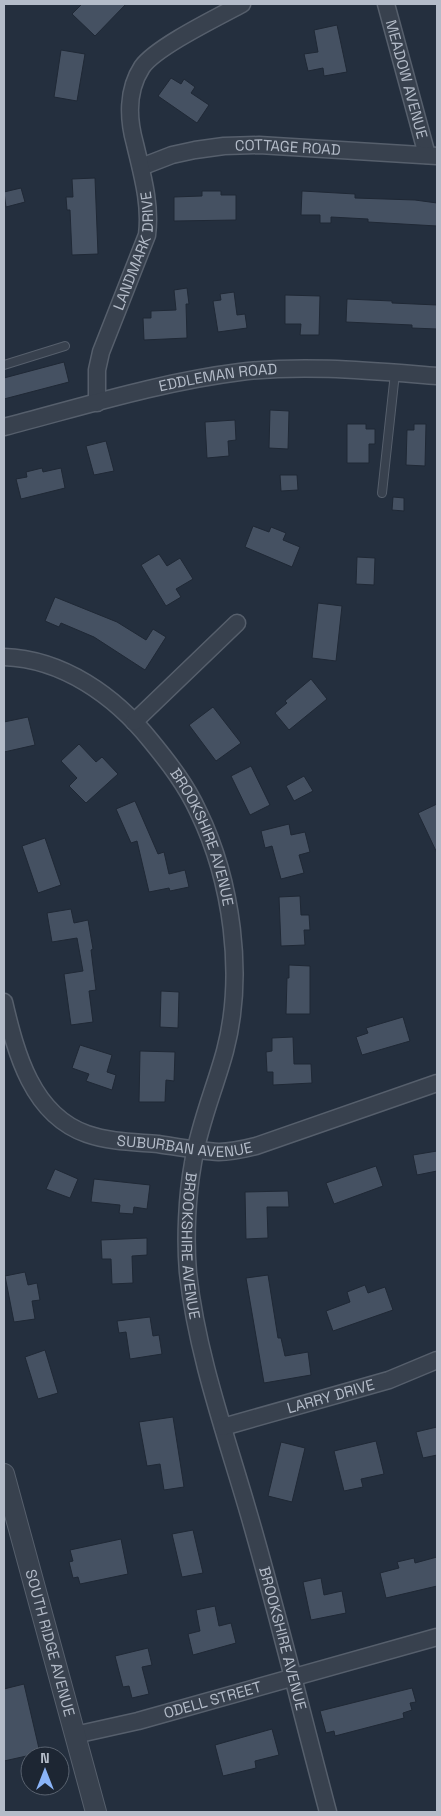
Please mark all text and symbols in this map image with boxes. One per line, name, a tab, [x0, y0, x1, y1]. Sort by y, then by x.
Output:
street label: MEADOW AVENUE	[382, 18, 432, 141]
street label: COTTAGE ROAD	[235, 135, 341, 159]
street label: LANDMARK DRIVE	[108, 190, 157, 313]
street label: EDDLEMAN ROAD	[157, 359, 278, 395]
street label: BROOKSHIRE AVENUE	[166, 764, 238, 907]
street label: SUBURBAN AVENUE	[116, 1131, 254, 1161]
street label: BROOKSHIRE AVENUE	[178, 1171, 205, 1321]
street label: LARRY DRIVE	[285, 1375, 377, 1417]
street label: BROOKSHIRE AVENUE	[255, 1564, 311, 1712]
street label: SOUTH RIDGE AVENUE	[21, 1567, 80, 1718]
street label: ODELL STREET	[161, 1677, 264, 1722]
north arrow	[20, 1746, 70, 1796]
text: N	[40, 1749, 50, 1767]

